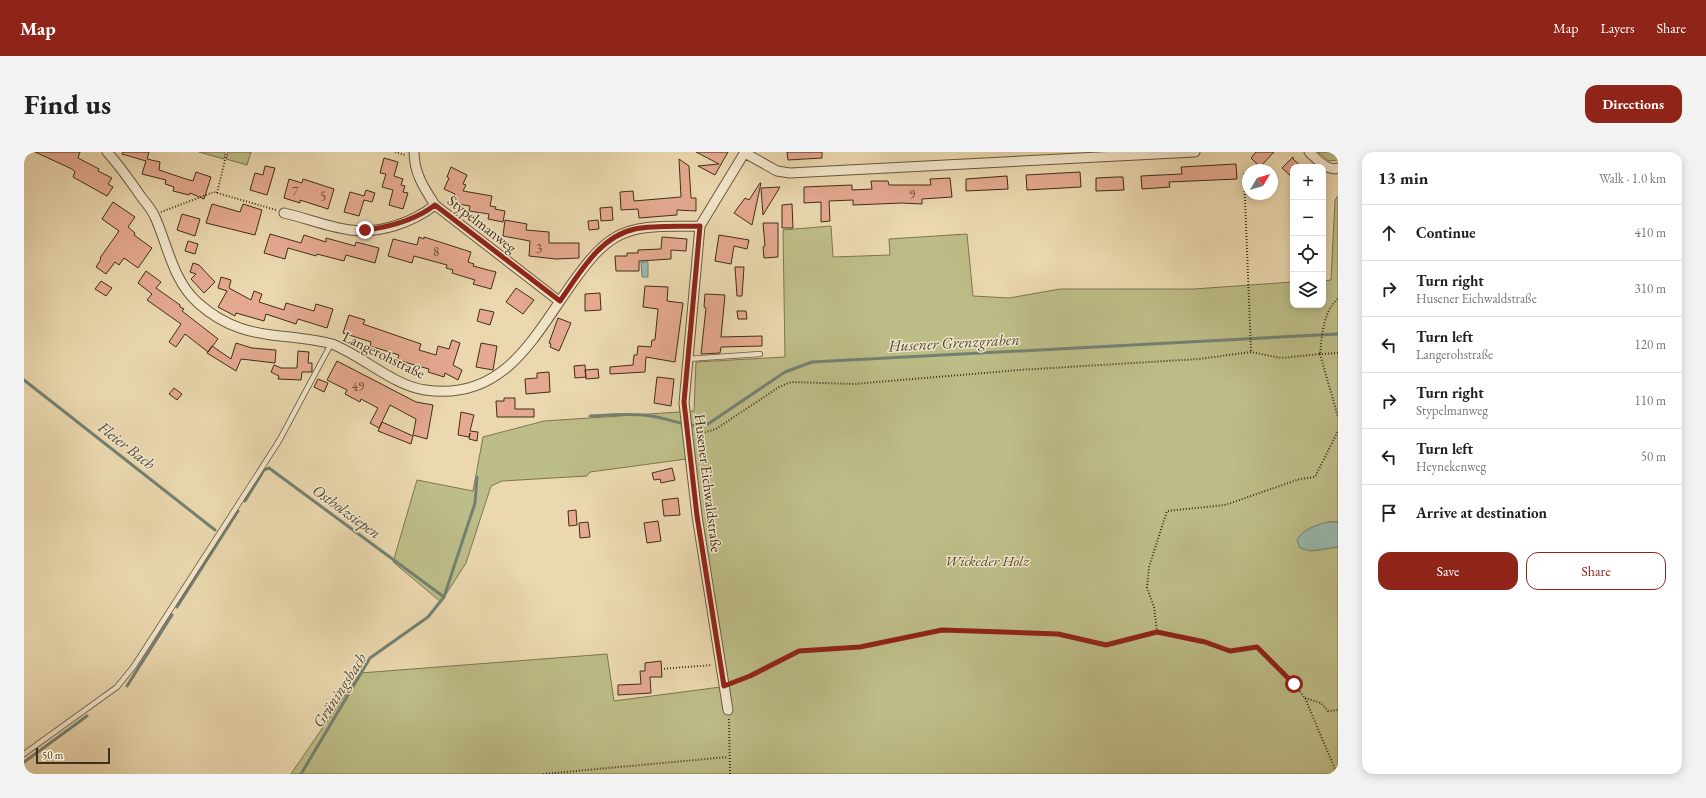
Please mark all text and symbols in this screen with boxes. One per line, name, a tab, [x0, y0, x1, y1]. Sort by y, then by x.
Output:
text: Map	[20, 16, 56, 41]
text: Map	[1553, 19, 1578, 37]
text: Layers	[1600, 19, 1635, 37]
text: Share	[1657, 19, 1686, 37]
button: Directions	[1585, 85, 1682, 123]
text: Find us	[24, 86, 111, 122]
north arrow	[1242, 164, 1278, 200]
map controls	[1290, 164, 1326, 308]
button: +	[1290, 164, 1326, 200]
text: 13 min	[1378, 167, 1428, 189]
text: Walk · 1.0 km	[1599, 170, 1666, 187]
house number: 7	[292, 183, 299, 200]
house number: 9	[909, 186, 916, 203]
house number: 5	[320, 188, 326, 205]
street label: Stypelmanweg	[444, 191, 521, 257]
button: −	[1290, 200, 1326, 236]
route end	[356, 221, 374, 239]
icon: ahead	[1378, 222, 1400, 244]
text: Continue	[1416, 223, 1476, 242]
text: 410 m	[1635, 224, 1666, 241]
button: locate	[1290, 236, 1326, 272]
house number: 3	[536, 240, 542, 257]
house number: 8	[433, 243, 439, 260]
text: Turn right	[1416, 271, 1484, 290]
button: layers	[1290, 272, 1326, 308]
icon: right	[1378, 278, 1400, 300]
text: 310 m	[1635, 280, 1666, 297]
text: Husener Eichwaldstraße	[1416, 290, 1537, 307]
street label: Langerohstraße	[340, 327, 428, 383]
text: Turn left	[1416, 327, 1473, 346]
water label: Husener Grenzgraben	[887, 329, 1020, 356]
icon: left	[1378, 334, 1400, 356]
text: 120 m	[1635, 336, 1666, 353]
text: Langerohstraße	[1416, 346, 1493, 363]
house number: 49	[352, 378, 365, 395]
text: Turn right	[1416, 383, 1484, 402]
icon: right	[1378, 390, 1400, 412]
text: 110 m	[1635, 392, 1666, 409]
text: Stypelmanweg	[1416, 402, 1488, 419]
street label: Husener Eichwaldstraße	[691, 413, 726, 553]
water label: Fleier Bach	[93, 416, 160, 474]
text: Turn left	[1416, 439, 1473, 458]
icon: left	[1378, 446, 1400, 468]
text: 50 m	[1641, 448, 1666, 465]
text: Heynekenweg	[1416, 458, 1486, 475]
water label: Ostholzsiepen	[308, 479, 385, 543]
icon: arrive	[1378, 502, 1400, 524]
text: Arrive at destination	[1416, 503, 1547, 522]
park label: Wickeder Holz	[945, 551, 1030, 570]
button: Save	[1378, 552, 1518, 590]
button: Share	[1526, 552, 1666, 590]
water label: Grüningsbach	[308, 649, 371, 731]
route start	[1285, 675, 1303, 693]
scale bar	[36, 746, 110, 765]
text: 50 m	[42, 748, 63, 762]

